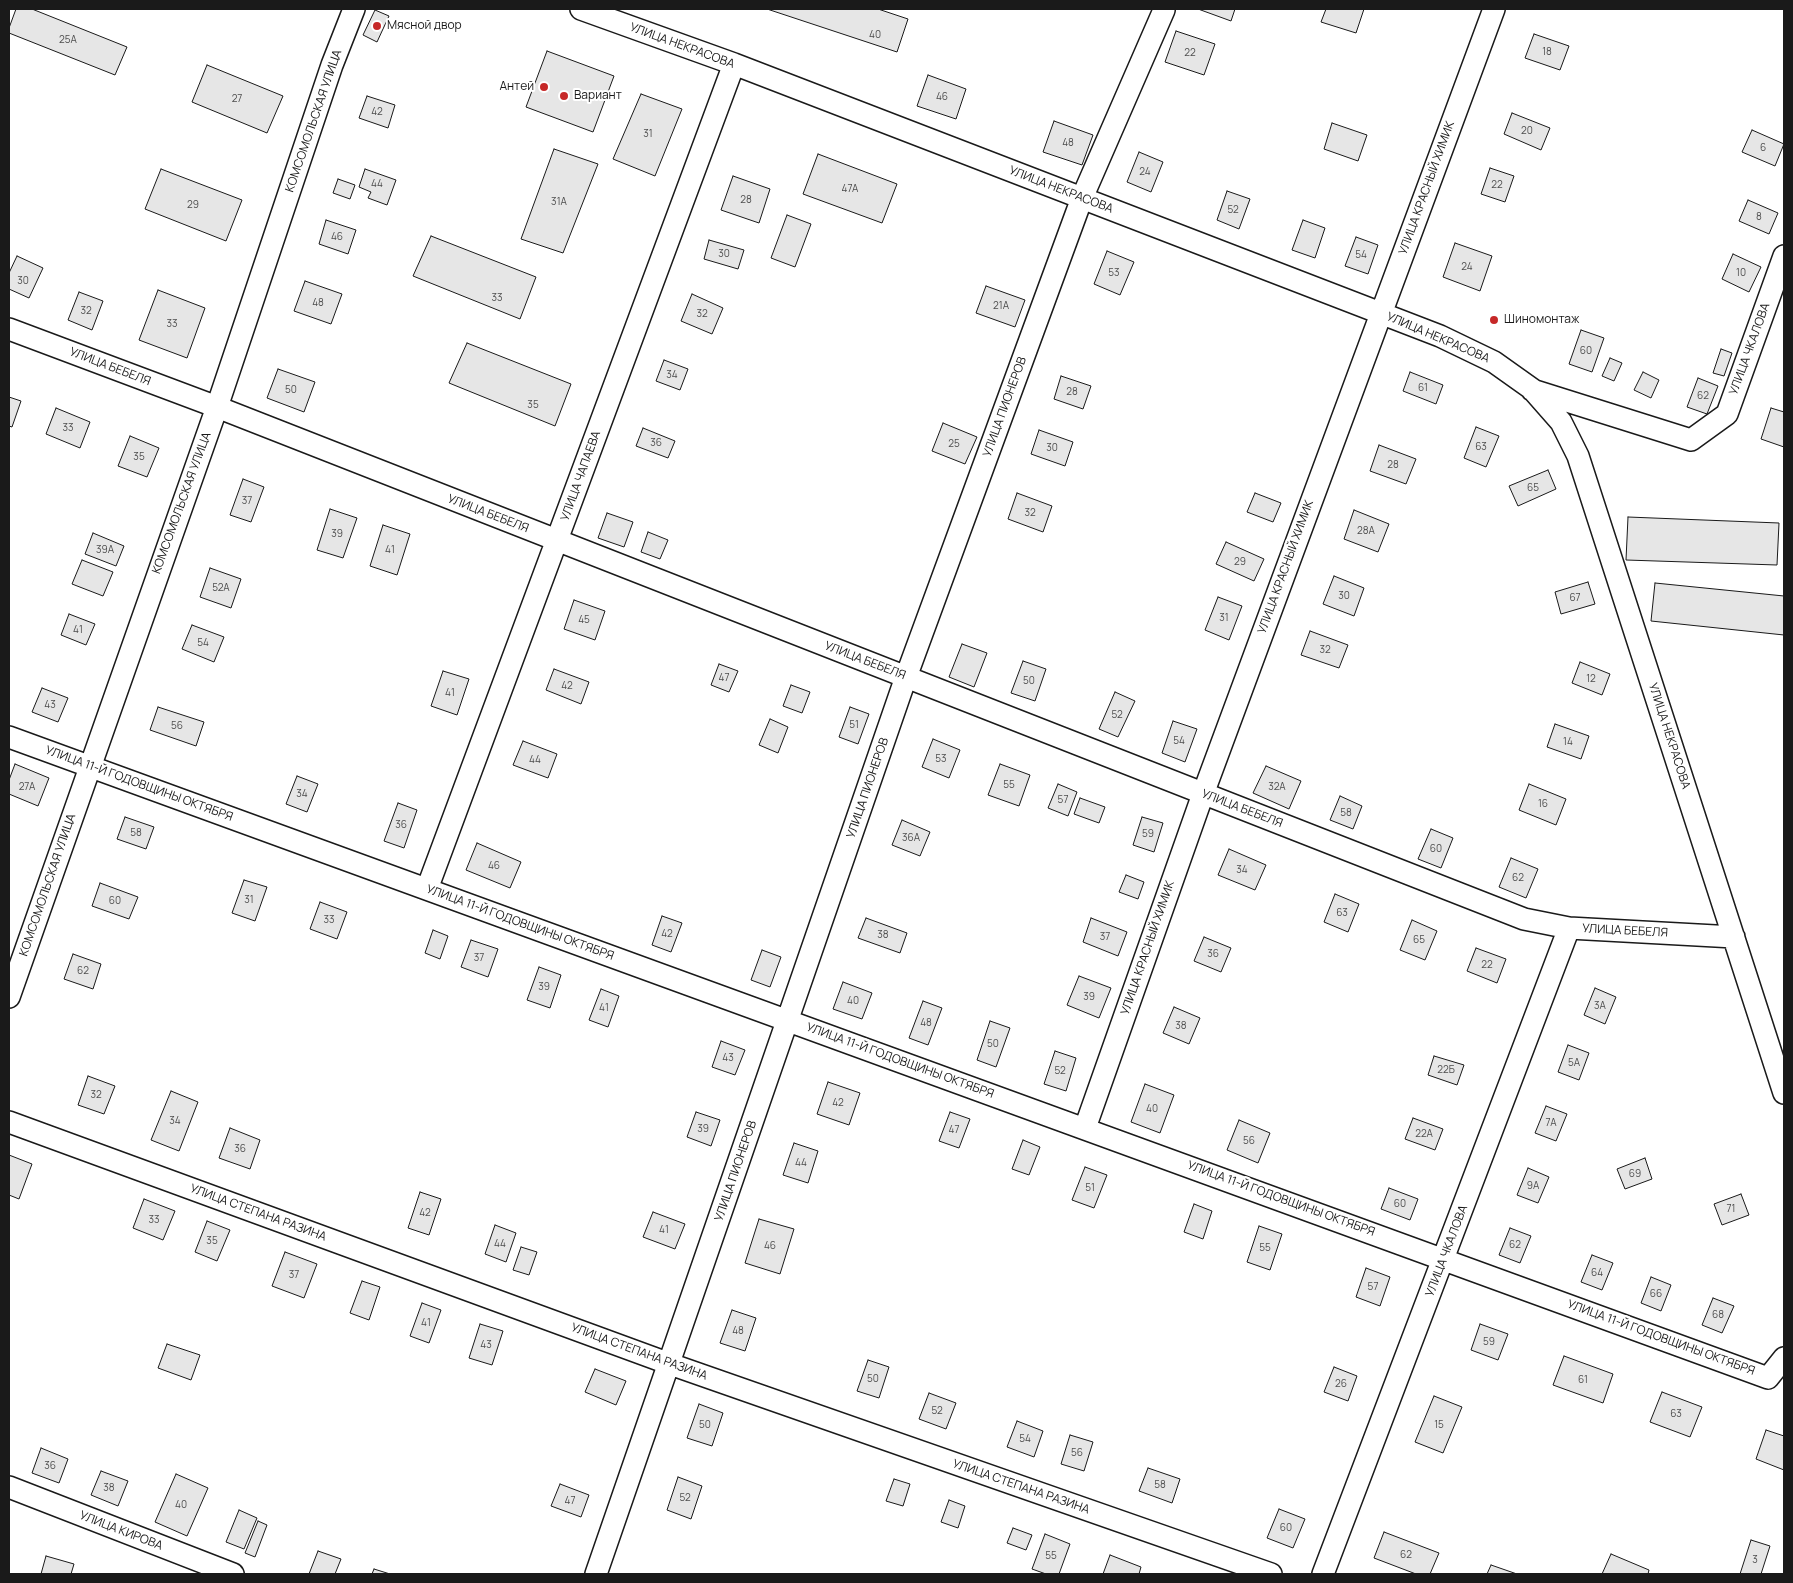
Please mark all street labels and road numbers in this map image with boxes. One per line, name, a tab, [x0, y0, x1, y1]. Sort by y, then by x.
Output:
street label: УЛИЦА НЕКРАСОВА	[628, 20, 736, 72]
street label: КОМСОМОЛЬСКАЯ УЛИЦА	[283, 48, 345, 194]
street label: УЛИЦА КРАСНЫЙ ХИМИК	[1396, 119, 1458, 257]
street label: УЛИЦА НЕКРАСОВА	[1007, 163, 1115, 217]
street label: УЛИЦА ЧКАЛОВА	[1727, 301, 1773, 397]
street label: УЛИЦА НЕКРАСОВА	[1384, 310, 1492, 366]
street label: УЛИЦА БЕБЕЛЯ	[67, 345, 153, 389]
street label: УЛИЦА ПИОНЕРОВ	[980, 355, 1030, 459]
street label: УЛИЦА ЧАПАЕВА	[558, 429, 604, 523]
street label: КОМСОМОЛЬСКАЯ УЛИЦА	[150, 430, 214, 576]
street label: УЛИЦА БЕБЕЛЯ	[445, 492, 531, 536]
street label: УЛИЦА КРАСНЫЙ ХИМИК	[1255, 498, 1317, 636]
street label: УЛИЦА БЕБЕЛЯ	[822, 639, 908, 683]
street label: УЛИЦА НЕКРАСОВА	[1645, 681, 1693, 791]
street label: УЛИЦА ПИОНЕРОВ	[844, 736, 892, 840]
street label: УЛИЦА 11-Й ГОДОВЩИНЫ ОКТЯБРЯ	[43, 743, 235, 825]
street label: УЛИЦА БЕБЕЛЯ	[1199, 787, 1285, 831]
street label: КОМСОМОЛЬСКАЯ УЛИЦА	[17, 812, 79, 958]
street label: УЛИЦА КРАСНЫЙ ХИМИК	[1118, 879, 1178, 1017]
street label: УЛИЦА 11-Й ГОДОВЩИНЫ ОКТЯБРЯ	[424, 882, 616, 964]
street label: УЛИЦА БЕБЕЛЯ	[1582, 922, 1668, 940]
street label: УЛИЦА 11-Й ГОДОВЩИНЫ ОКТЯБРЯ	[804, 1020, 996, 1102]
street label: УЛИЦА ПИОНЕРОВ	[712, 1119, 760, 1223]
street label: УЛИЦА 11-Й ГОДОВЩИНЫ ОКТЯБРЯ	[1185, 1158, 1377, 1240]
street label: УЛИЦА СТЕПАНА РАЗИНА	[188, 1182, 328, 1244]
street label: УЛИЦА ЧКАЛОВА	[1423, 1203, 1471, 1299]
street label: УЛИЦА 11-Й ГОДОВЩИНЫ ОКТЯБРЯ	[1565, 1297, 1757, 1379]
street label: УЛИЦА СТЕПАНА РАЗИНА	[569, 1321, 709, 1383]
street label: УЛИЦА СТЕПАНА РАЗИНА	[951, 1457, 1091, 1517]
street label: УЛИЦА КИРОВА	[77, 1508, 165, 1554]

